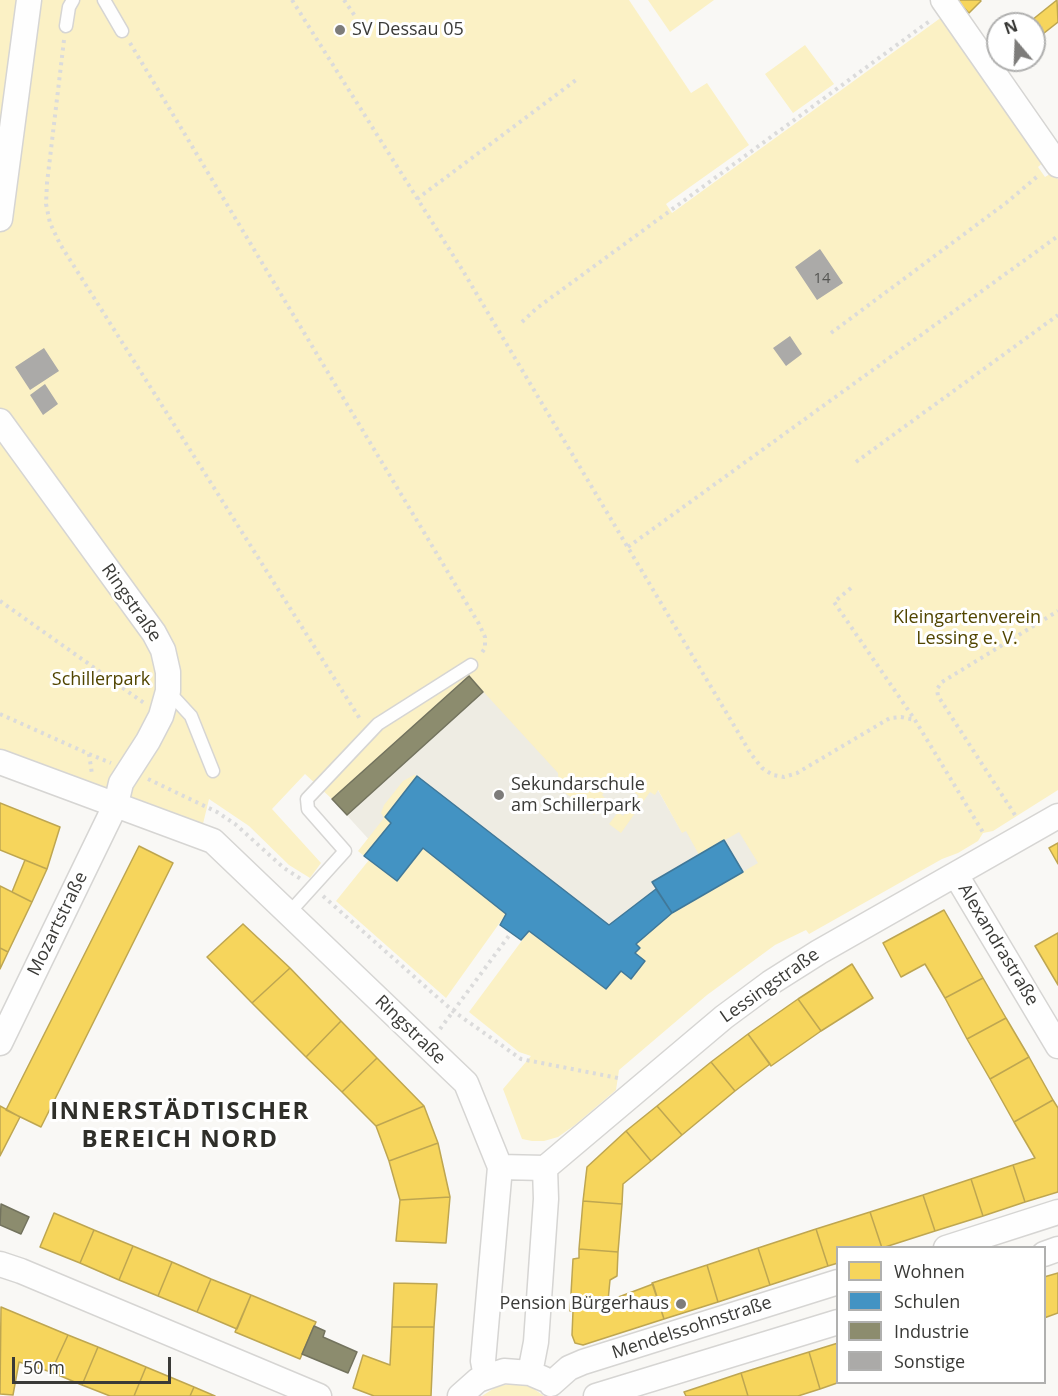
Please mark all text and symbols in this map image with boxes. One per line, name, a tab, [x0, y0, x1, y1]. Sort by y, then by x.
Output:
north arrow	[986, 12, 1046, 72]
text: N	[1001, 14, 1021, 39]
place label: SV Dessau 05	[352, 19, 464, 41]
marker: SV Dessau 05	[333, 23, 347, 37]
house number: 14	[813, 270, 831, 288]
street label: Ringstraße	[96, 560, 166, 646]
park label: Kleingartenverein Lessing e. V.	[893, 607, 1041, 650]
park label: Schillerpark	[52, 669, 150, 691]
place label: Sekundarschule am Schillerpark	[511, 774, 645, 816]
marker: Sekundarschule am Schillerpark	[492, 788, 506, 802]
street label: Mozartstraße	[24, 869, 92, 979]
street label: Alexandrastraße	[953, 880, 1043, 1010]
street label: Lessingstraße	[716, 944, 824, 1028]
street label: Ringstraße	[370, 991, 450, 1069]
district label: INNERSTÄDTISCHER BEREICH NORD	[50, 1098, 310, 1154]
legend	[836, 1246, 1046, 1384]
text: Wohnen	[894, 1259, 965, 1283]
text: Schulen	[894, 1289, 960, 1313]
street label: Mendelssohnstraße	[609, 1292, 775, 1364]
place label: Pension Bürgerhaus	[499, 1293, 669, 1315]
marker: Pension Bürgerhaus	[674, 1297, 688, 1311]
text: Industrie	[894, 1319, 969, 1343]
scale bar	[15, 1345, 174, 1383]
text: Sonstige	[894, 1349, 965, 1373]
text: 50 m	[23, 1355, 65, 1379]

